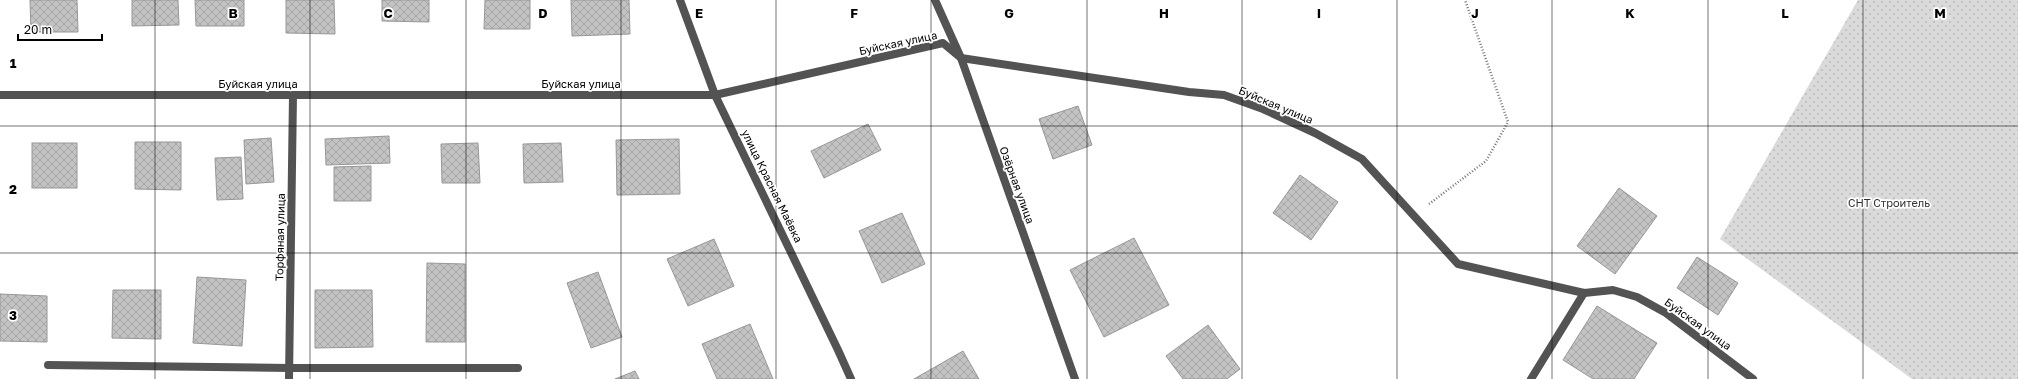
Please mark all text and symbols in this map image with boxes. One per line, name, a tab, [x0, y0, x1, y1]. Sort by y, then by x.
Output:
text: B	[228, 5, 238, 21]
text: C	[383, 5, 393, 21]
text: D	[538, 5, 548, 21]
text: E	[695, 5, 703, 21]
text: F	[850, 5, 858, 21]
text: G	[1004, 5, 1014, 21]
text: H	[1159, 5, 1169, 21]
text: I	[1317, 5, 1321, 21]
text: J	[1471, 5, 1479, 21]
text: K	[1625, 5, 1635, 21]
text: L	[1781, 5, 1789, 21]
text: M	[1934, 5, 1946, 21]
scale bar	[18, 16, 102, 42]
text: 20 m	[24, 22, 52, 37]
street label: Буйская улица	[858, 28, 938, 57]
text: 1	[10, 55, 17, 71]
street label: Буйская улица	[218, 77, 298, 90]
street label: Буйская улица	[541, 77, 621, 90]
street label: Буйская улица	[1237, 83, 1315, 126]
street label: улица Красная Маёвка	[739, 127, 806, 244]
street label: Озёрная улица	[997, 144, 1037, 225]
text: 2	[9, 181, 17, 197]
street label: Торфяная улица	[272, 193, 287, 281]
park label: СНТ Строитель	[1848, 196, 1930, 209]
street label: Буйская улица	[1662, 295, 1734, 352]
text: 3	[9, 307, 17, 323]

